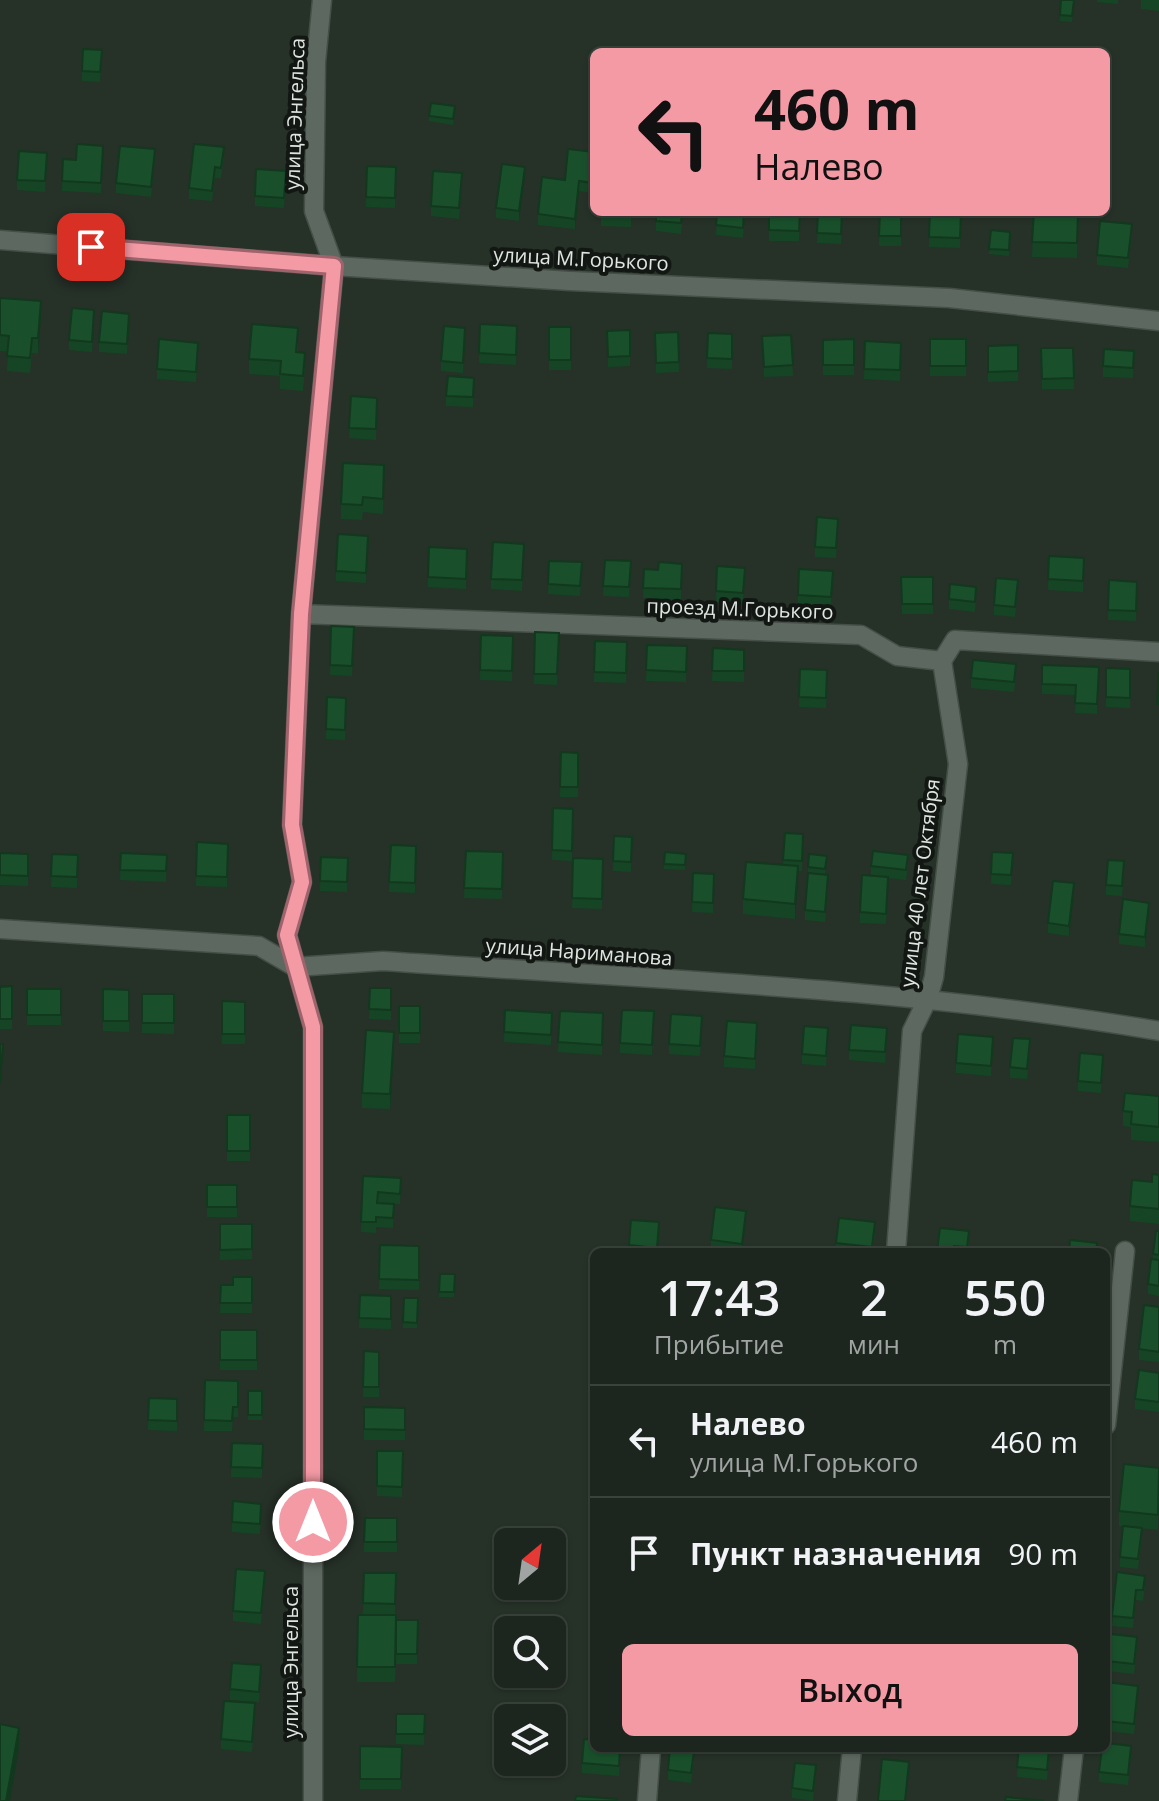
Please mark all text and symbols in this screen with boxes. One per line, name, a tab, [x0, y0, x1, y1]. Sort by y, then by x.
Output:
street label: улица Энгельса	[278, 38, 311, 190]
text: 460 m	[754, 70, 920, 146]
icon: left	[622, 80, 726, 184]
text: Налево	[754, 142, 884, 191]
pin	[57, 213, 125, 281]
icon: arrive	[69, 225, 113, 269]
street label: улица М.Горького	[493, 240, 669, 277]
street label: проезд М.Горького	[646, 592, 834, 625]
street label: улица 40 лет Октября	[893, 777, 946, 989]
street label: улица Нариманова	[485, 932, 673, 971]
text: 17:43	[657, 1265, 780, 1330]
text: 2	[860, 1265, 888, 1330]
text: 550	[964, 1265, 1046, 1330]
text: Прибытие	[654, 1326, 784, 1362]
text: мин	[848, 1326, 900, 1362]
text: m	[993, 1326, 1017, 1362]
text: Налево	[690, 1403, 806, 1444]
icon: left	[622, 1419, 666, 1463]
text: 460 m	[991, 1421, 1078, 1462]
text: улица М.Горького	[690, 1444, 918, 1480]
position arrow	[271, 1480, 355, 1564]
north arrow	[494, 1528, 566, 1600]
map controls	[494, 1528, 566, 1776]
icon: arrive	[622, 1531, 666, 1575]
text: Пункт назначения	[690, 1533, 982, 1574]
text: 90 m	[1008, 1533, 1078, 1574]
street label: улица Энгельса	[277, 1586, 304, 1738]
button: search	[494, 1616, 566, 1688]
button: Выход	[622, 1644, 1078, 1736]
button: layers	[494, 1704, 566, 1776]

